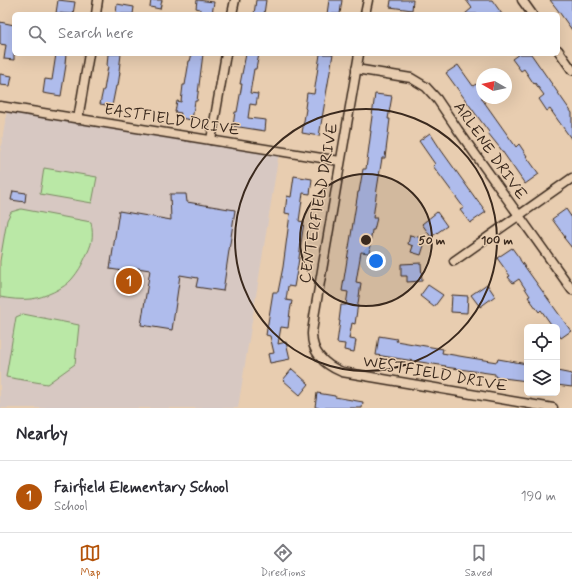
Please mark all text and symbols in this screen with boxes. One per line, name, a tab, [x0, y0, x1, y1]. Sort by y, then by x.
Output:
search box	[12, 12, 560, 56]
icon: search	[26, 23, 48, 45]
text: Search here	[58, 24, 134, 44]
north arrow	[476, 68, 512, 104]
street label: ARLENE DRIVE	[448, 98, 532, 204]
street label: EASTFIELD DRIVE	[103, 99, 241, 141]
street label: CENTERFIELD DRIVE	[295, 121, 343, 285]
centre of rings	[359, 233, 373, 247]
text: 50 m	[419, 233, 446, 249]
text: 100 m	[481, 233, 514, 249]
your location	[366, 251, 386, 271]
pin: 1	[116, 266, 142, 296]
map controls	[524, 324, 560, 396]
button: locate	[524, 324, 560, 360]
street label: WESTFIELD DRIVE	[361, 351, 509, 397]
button: layers	[524, 360, 560, 396]
text: Nearby	[16, 423, 68, 445]
text: Fairfield Elementary School	[54, 478, 229, 498]
text: 1	[26, 488, 32, 505]
text: 190 m	[521, 488, 556, 505]
text: School	[54, 498, 88, 515]
tab: Map	[79, 542, 101, 580]
tab: Directions	[260, 542, 306, 580]
tab: Saved	[465, 542, 492, 580]

